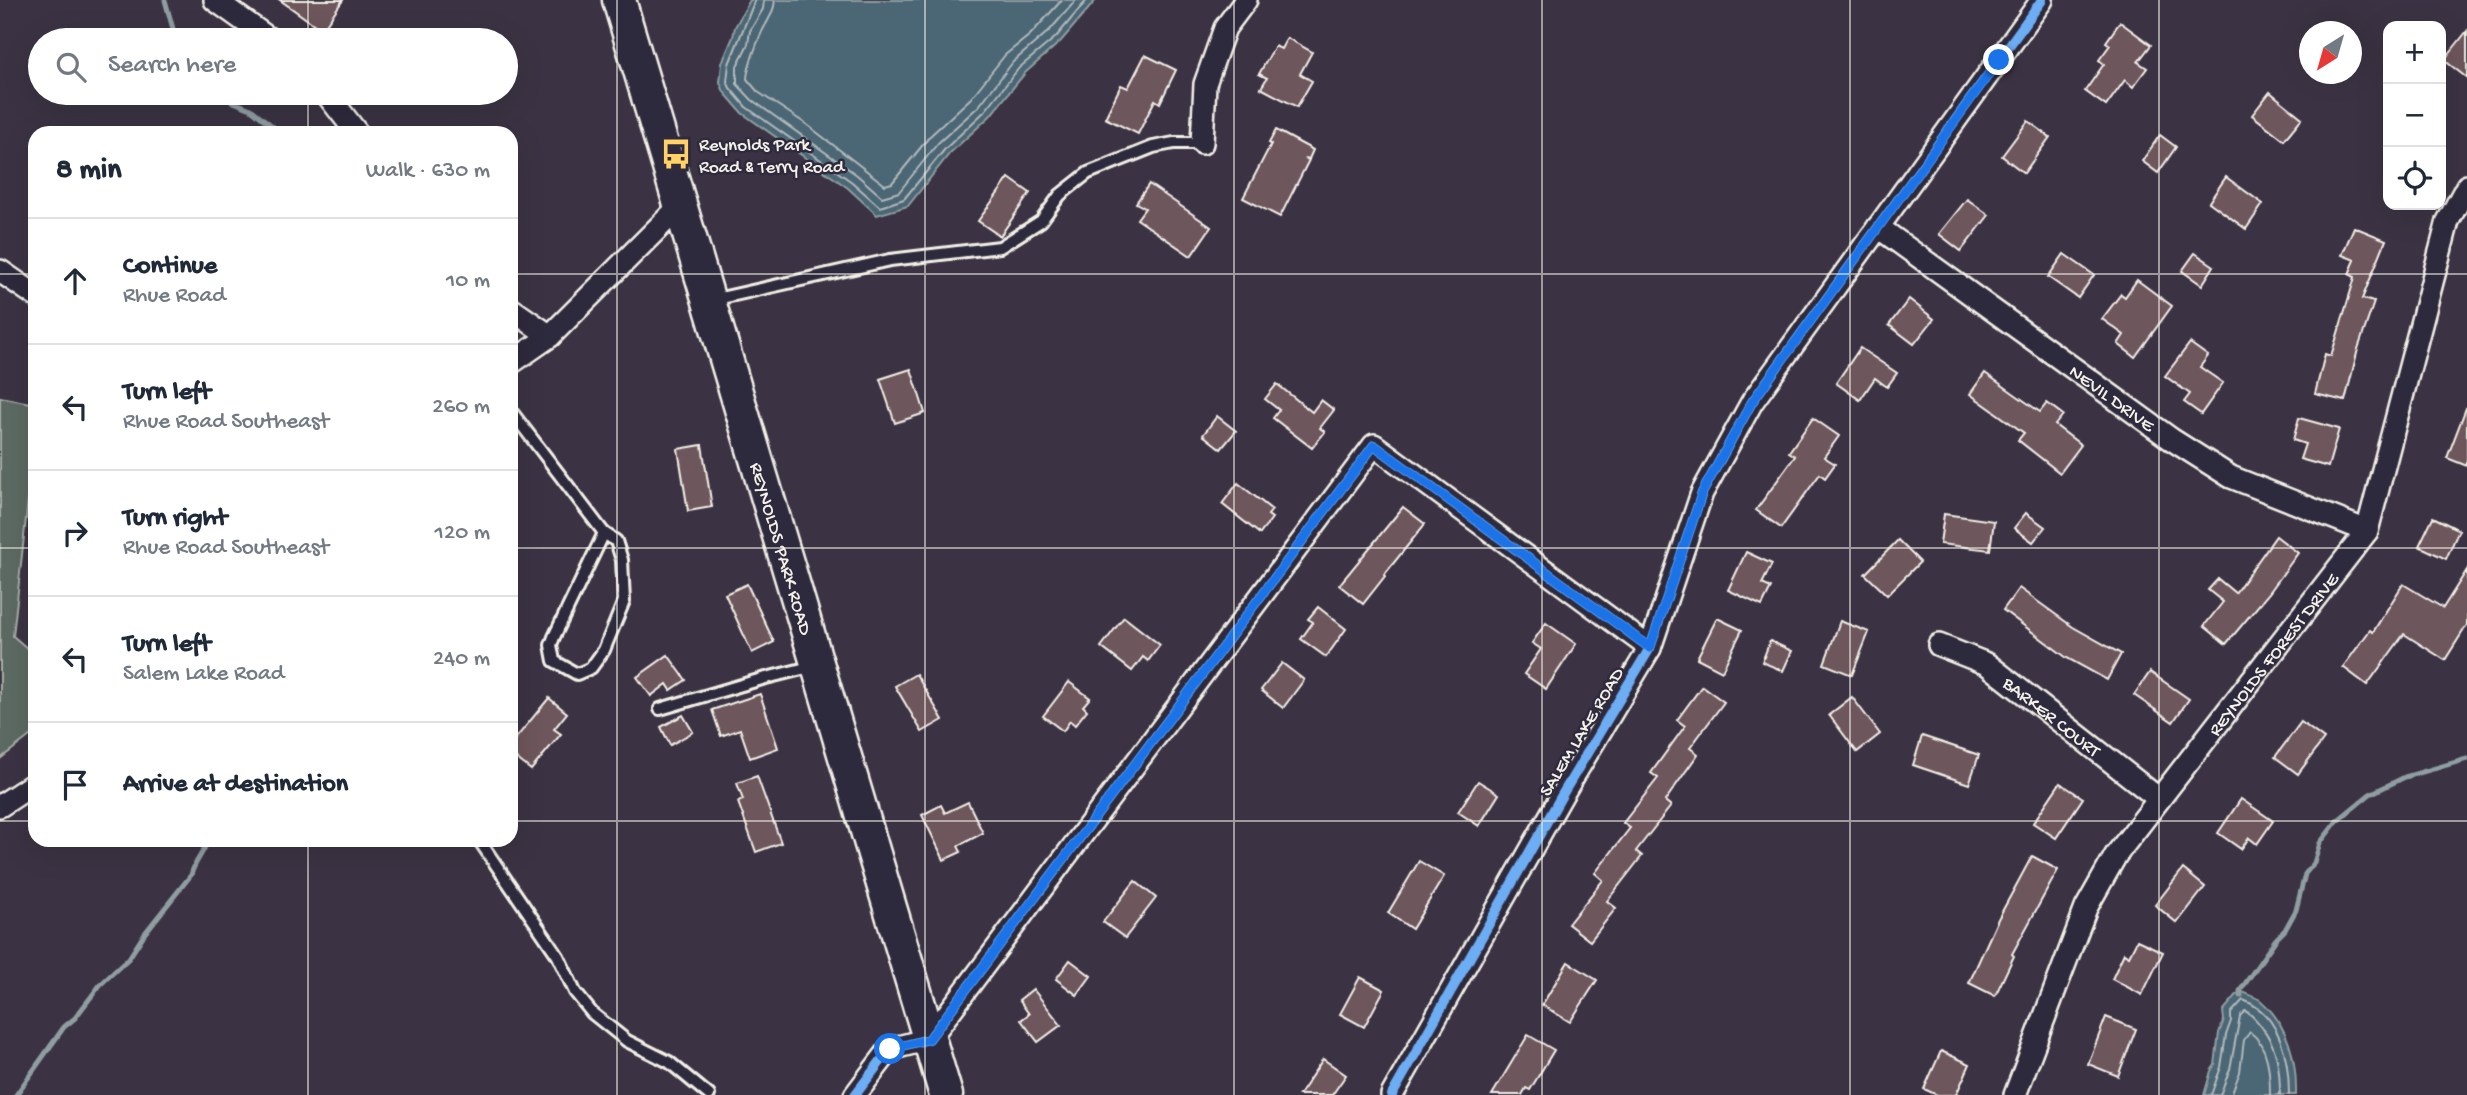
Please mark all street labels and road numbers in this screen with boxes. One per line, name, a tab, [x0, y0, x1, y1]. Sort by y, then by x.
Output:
street label: NEVIL DRIVE	[2064, 361, 2159, 439]
street label: REYNOLDS PARK ROAD	[743, 460, 816, 639]
street label: REYNOLDS FOREST DRIVE	[2205, 568, 2346, 742]
street label: SALEM LAKE ROAD	[1535, 664, 1631, 801]
street label: BARKER COURT	[1996, 672, 2104, 764]

